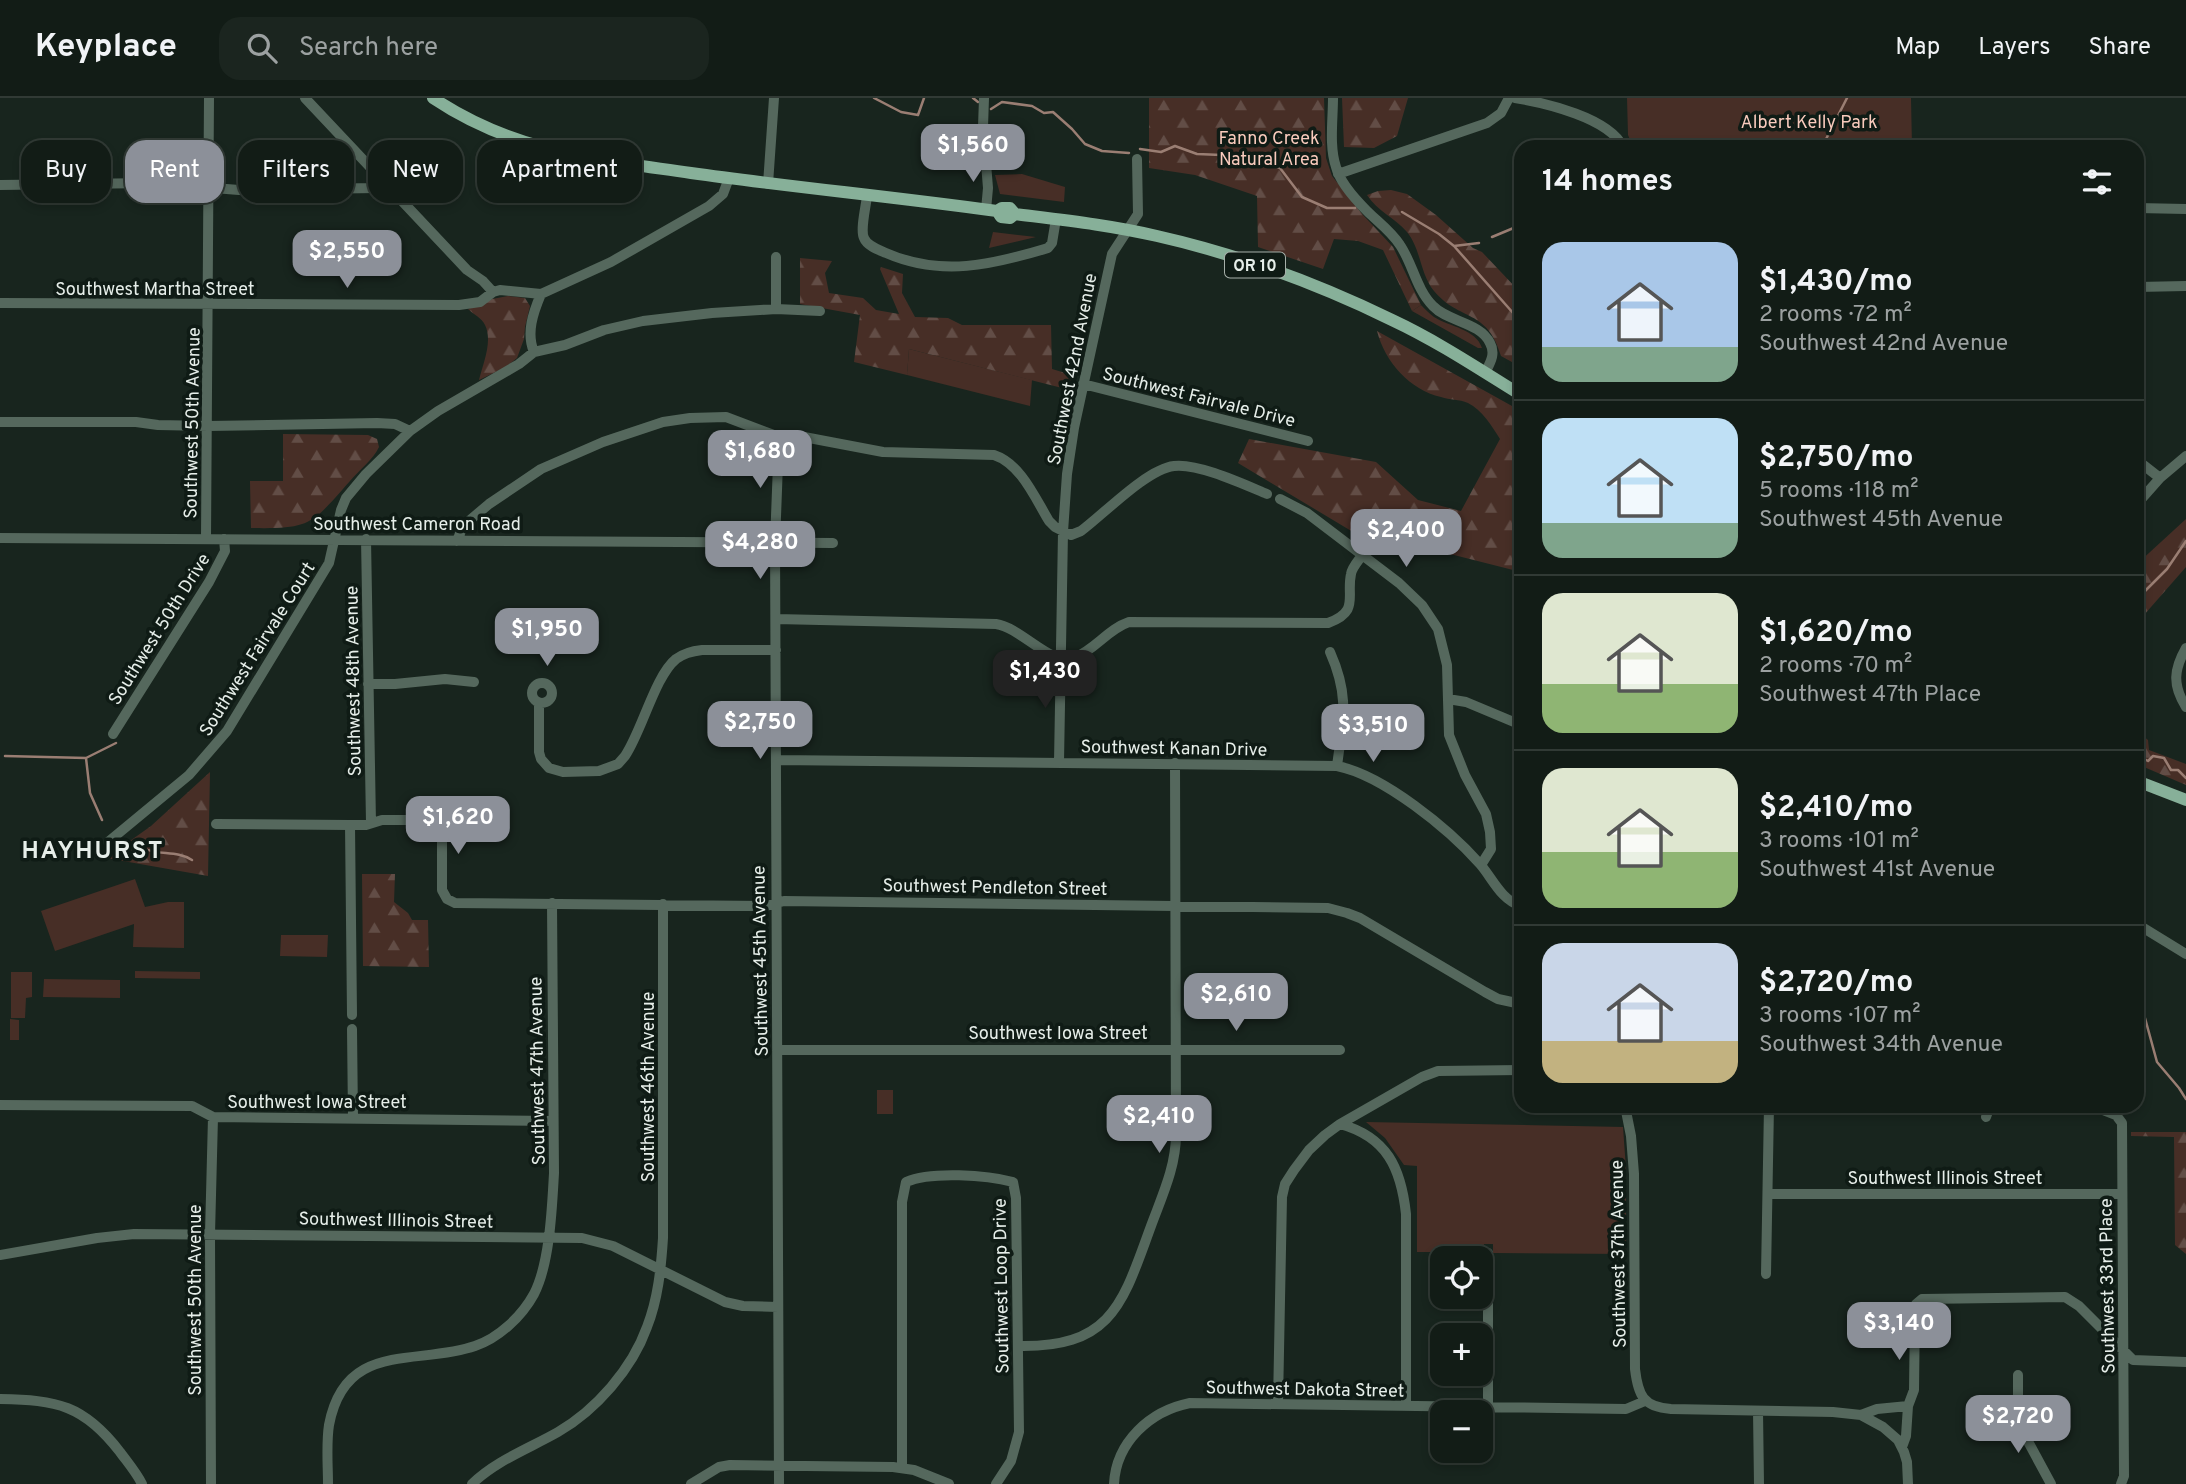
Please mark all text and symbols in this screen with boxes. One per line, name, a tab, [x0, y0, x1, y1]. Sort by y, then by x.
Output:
search box	[219, 17, 709, 80]
text: Keyplace	[35, 27, 177, 69]
icon: search	[243, 29, 281, 67]
text: Search here	[299, 32, 438, 65]
text: Map	[1895, 33, 1940, 63]
text: Layers	[1978, 33, 2050, 63]
text: Share	[2088, 33, 2151, 63]
park label: Albert Kelly Park	[1741, 112, 1877, 135]
pin: $1,560	[916, 125, 1030, 184]
park label: Fanno Creek Natural Area	[1219, 128, 1319, 172]
text: $1,560	[937, 132, 1009, 161]
chip: Buy	[21, 140, 111, 203]
chip: Rent	[125, 140, 224, 203]
chip: Filters	[238, 140, 354, 203]
chip: New	[368, 140, 463, 203]
chip: Apartment	[477, 140, 642, 203]
icon: filters	[2078, 163, 2116, 201]
text: 14 homes	[1542, 164, 1673, 201]
pin: $2,550	[290, 230, 404, 290]
text: $2,550	[309, 238, 385, 267]
road number: OR 10	[1225, 252, 1285, 278]
text: $1,430/mo	[1759, 264, 1913, 301]
icon: home	[1598, 270, 1682, 354]
street label: Southwest 42nd Avenue	[1044, 271, 1103, 467]
street label: Southwest Martha Street	[55, 279, 255, 302]
text: 2 rooms · 72 m²	[1759, 301, 1912, 330]
street label: Southwest 50th Avenue	[180, 327, 207, 519]
text: Southwest 42nd Avenue	[1759, 330, 2008, 359]
street label: Southwest Fairvale Drive	[1100, 363, 1297, 434]
pin: $1,680	[703, 430, 817, 490]
text: $1,680	[724, 438, 796, 467]
text: $2,750/mo	[1759, 440, 1914, 477]
icon: home	[1598, 446, 1682, 530]
text: 5 rooms · 118 m²	[1759, 477, 1918, 506]
text: Southwest 45th Avenue	[1759, 506, 2003, 535]
pin: $2,400	[1349, 510, 1463, 569]
street label: Southwest Cameron Road	[313, 514, 521, 537]
text: $2,400	[1367, 517, 1445, 546]
pin: $4,280	[703, 522, 817, 581]
text: $4,280	[721, 529, 799, 558]
street label: Southwest 50th Drive	[104, 550, 216, 710]
street label: Southwest Fairvale Court	[195, 558, 321, 741]
street label: Southwest 48th Avenue	[341, 585, 368, 776]
pin: $1,950	[490, 608, 604, 668]
text: $1,620/mo	[1759, 615, 1913, 652]
text: $1,950	[511, 616, 583, 645]
icon: home	[1598, 621, 1682, 705]
pin: $1,430	[988, 650, 1102, 710]
text: 2 rooms · 70 m²	[1759, 652, 1912, 681]
text: $1,430	[1009, 658, 1081, 687]
text: Southwest 47th Place	[1759, 681, 1981, 710]
pin: $2,750	[703, 702, 817, 761]
pin: $3,510	[1316, 704, 1430, 764]
text: $2,750	[723, 709, 797, 738]
text: $3,510	[1337, 712, 1409, 741]
street label: Southwest Kanan Drive	[1080, 736, 1268, 763]
text: $2,410/mo	[1759, 790, 1913, 827]
pin: $1,620	[401, 796, 515, 856]
icon: home	[1598, 796, 1682, 880]
text: $1,620	[422, 804, 494, 833]
text: 3 rooms · 101 m²	[1759, 827, 1919, 856]
district label: HAYHURST	[22, 837, 164, 867]
text: Southwest 41st Avenue	[1759, 856, 1995, 885]
street label: Southwest 45th Avenue	[748, 865, 775, 1057]
street label: Southwest Pendleton Street	[882, 875, 1108, 902]
text: $2,720/mo	[1759, 965, 1913, 1002]
icon: home	[1598, 971, 1682, 1055]
pin: $2,610	[1179, 974, 1293, 1033]
street label: Southwest 47th Avenue	[525, 976, 552, 1165]
text: $2,610	[1200, 981, 1272, 1010]
street label: Southwest 46th Avenue	[638, 992, 661, 1182]
text: 3 rooms · 107 m²	[1759, 1002, 1921, 1031]
street label: Southwest Iowa Street	[968, 1023, 1148, 1046]
text: Southwest 34th Avenue	[1759, 1031, 2003, 1060]
street label: Southwest Iowa Street	[227, 1092, 407, 1115]
pin: $2,410	[1102, 1096, 1216, 1155]
text: $2,410	[1123, 1103, 1195, 1132]
street label: Southwest 37th Avenue	[1606, 1160, 1633, 1348]
street label: Southwest Illinois Street	[1848, 1168, 2042, 1191]
street label: Southwest Loop Drive	[989, 1198, 1016, 1374]
street label: Southwest 33rd Place	[2095, 1198, 2122, 1374]
street label: Southwest 50th Avenue	[185, 1204, 208, 1396]
street label: Southwest Illinois Street	[298, 1208, 494, 1235]
map controls	[1430, 1246, 1493, 1463]
button: locate	[1430, 1246, 1493, 1309]
pin: $3,140	[1842, 1302, 1956, 1362]
text: $3,140	[1863, 1310, 1935, 1339]
button: +	[1430, 1323, 1493, 1386]
street label: Southwest Dakota Street	[1205, 1377, 1405, 1404]
pin: $2,720	[1961, 1396, 2075, 1455]
button: −	[1430, 1400, 1493, 1463]
text: $2,720	[1982, 1403, 2054, 1432]

